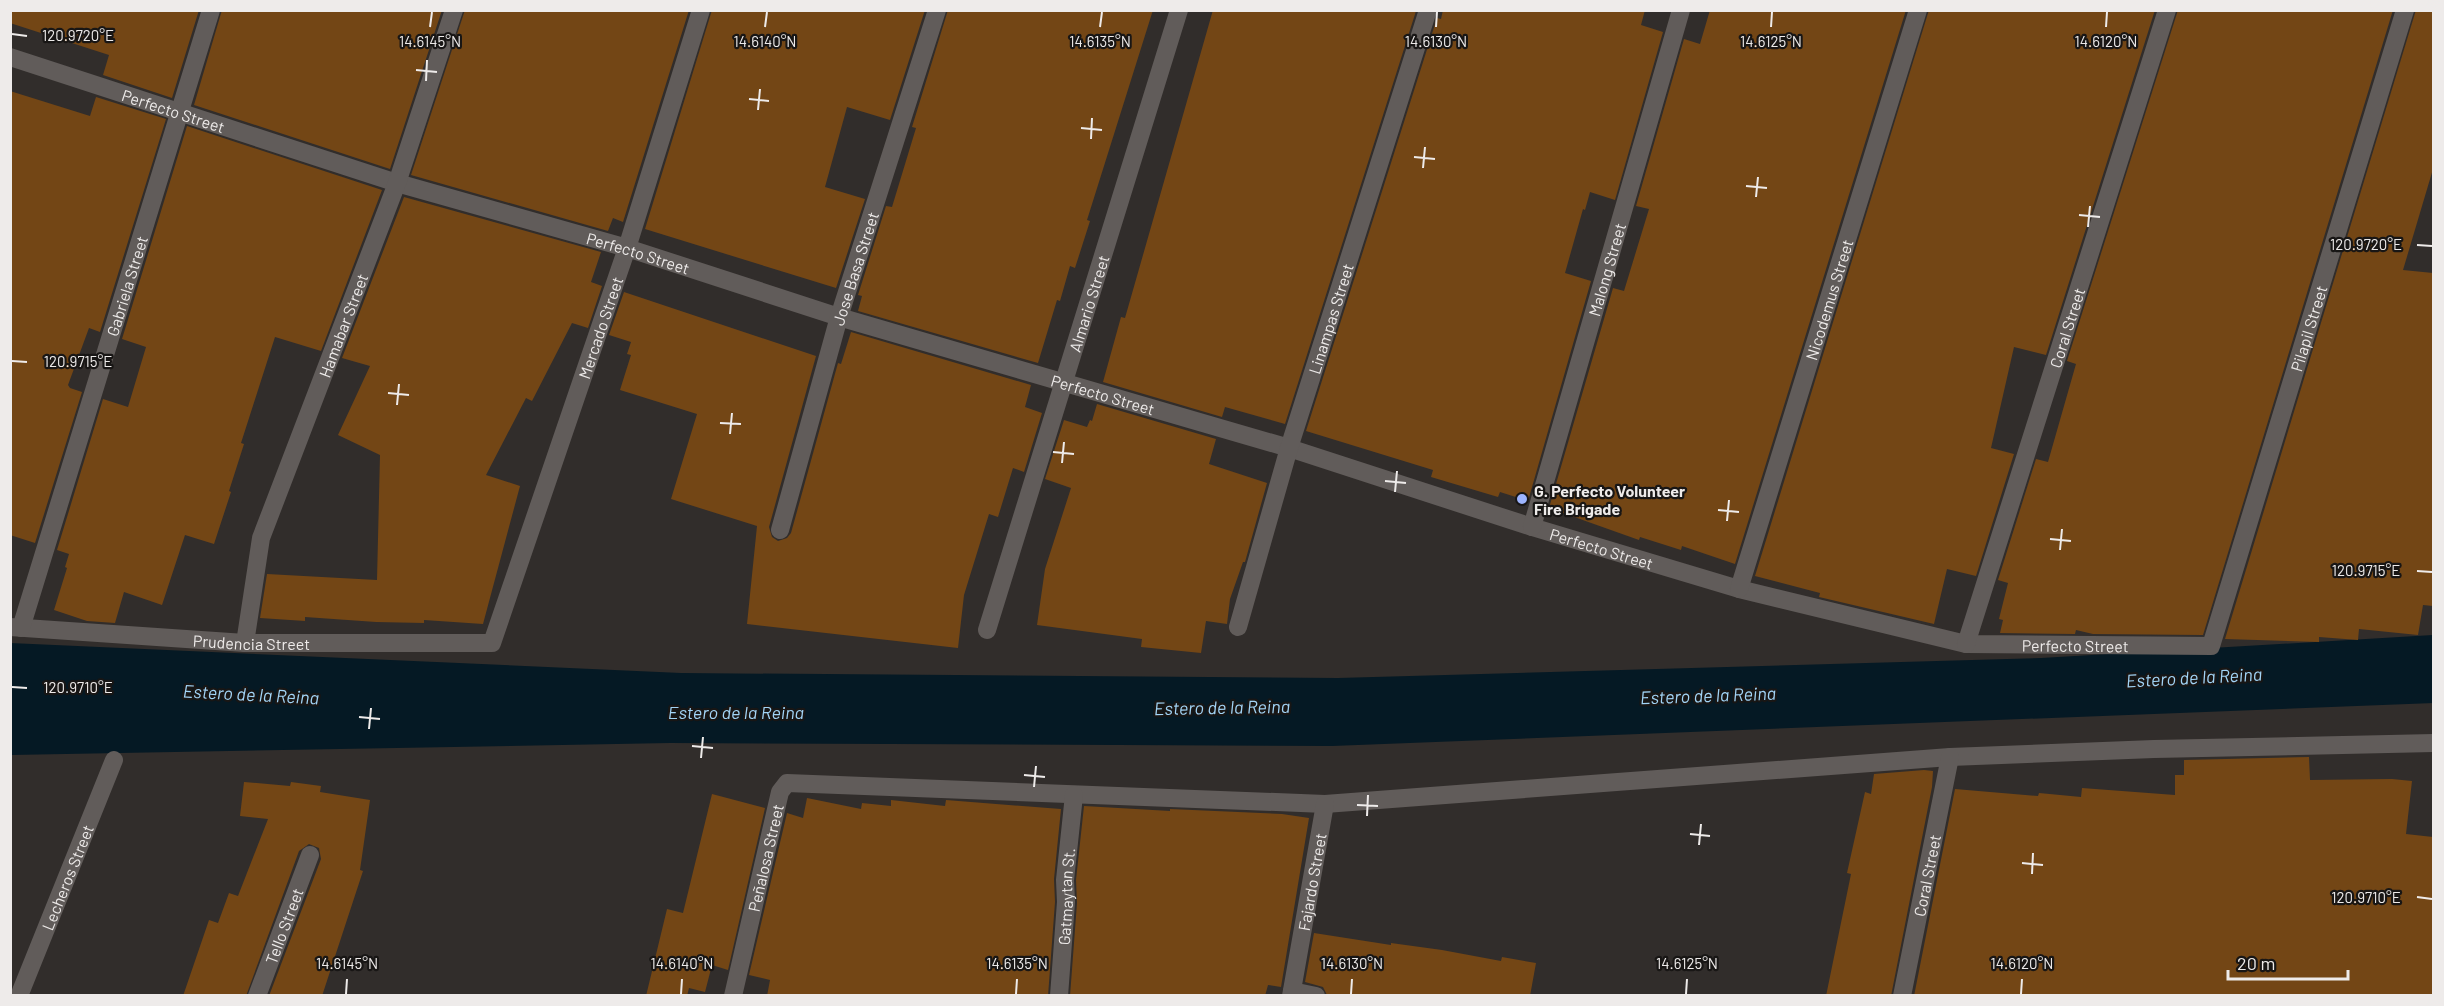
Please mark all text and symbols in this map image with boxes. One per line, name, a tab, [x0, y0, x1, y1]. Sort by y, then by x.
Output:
text: 120.9720°E	[42, 26, 114, 44]
text: 14.6145°N	[399, 32, 461, 50]
text: 14.6140°N	[734, 32, 797, 50]
text: 14.6135°N	[1069, 32, 1131, 50]
text: 14.6130°N	[1405, 32, 1467, 50]
text: 14.6125°N	[1740, 32, 1802, 50]
text: 14.6120°N	[2075, 32, 2137, 50]
street label: Perfecto Street	[120, 85, 227, 136]
street label: Jose Basa Street	[828, 209, 882, 327]
street label: Malong Street	[1584, 221, 1629, 318]
street label: Perfecto Street	[585, 228, 692, 277]
street label: Gabriela Street	[102, 233, 151, 338]
text: 120.9720°E	[2330, 235, 2402, 253]
street label: Nicodemus Street	[1801, 237, 1856, 362]
street label: Almario Street	[1064, 253, 1112, 354]
street label: Linampas Street	[1304, 261, 1357, 376]
street label: Hamabar Street	[314, 271, 371, 380]
street label: Mercado Street	[574, 274, 626, 381]
street label: Pilapil Street	[2286, 283, 2330, 374]
street label: Coral Street	[2045, 285, 2088, 370]
text: 120.9715°E	[44, 352, 112, 370]
street label: Perfecto Street	[1049, 370, 1157, 418]
place label: G. Perfecto Volunteer Fire Brigade	[1534, 481, 1685, 518]
marker: G. Perfecto Volunteer Fire Brigade	[1515, 492, 1529, 506]
street label: Perfecto Street	[1548, 523, 1656, 572]
text: 120.9715°E	[2332, 561, 2400, 579]
street label: Prudencia Street	[192, 630, 310, 653]
street label: Perfecto Street	[2022, 635, 2129, 655]
water label: Estero de la Reina	[2125, 662, 2263, 692]
text: 120.9710°E	[43, 678, 113, 696]
water label: Estero de la Reina	[182, 679, 320, 709]
water label: Estero de la Reina	[1639, 682, 1777, 708]
water label: Estero de la Reina	[1154, 695, 1290, 719]
water label: Estero de la Reina	[668, 701, 804, 723]
street label: Peñalosa Street	[743, 802, 786, 913]
street label: Lecheros Street	[37, 822, 97, 933]
street label: Fajardo Street	[1293, 831, 1329, 932]
street label: Coral Street	[1909, 833, 1944, 918]
street label: Gatmaytan St.	[1053, 847, 1078, 946]
street label: Tello Street	[261, 885, 306, 966]
text: 120.9710°E	[2331, 888, 2401, 906]
scale bar	[2228, 943, 2348, 981]
text: 20 m	[2237, 952, 2275, 974]
text: 14.6145°N	[316, 954, 378, 972]
text: 14.6140°N	[651, 954, 714, 972]
text: 14.6135°N	[986, 954, 1048, 972]
text: 14.6130°N	[1321, 954, 1383, 972]
text: 14.6125°N	[1656, 954, 1718, 972]
text: 14.6120°N	[1991, 954, 2053, 972]

